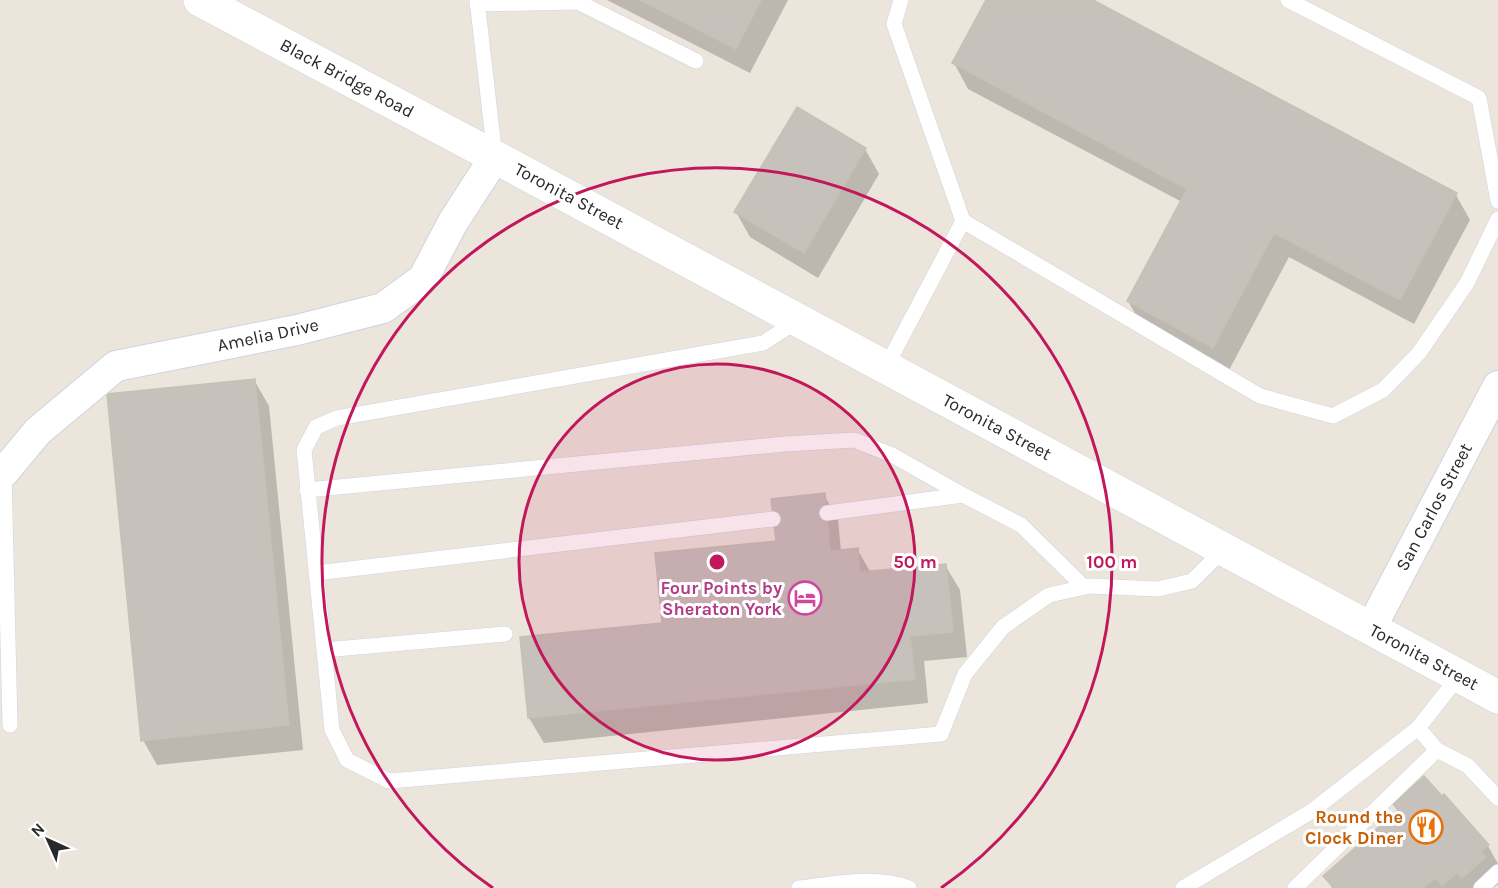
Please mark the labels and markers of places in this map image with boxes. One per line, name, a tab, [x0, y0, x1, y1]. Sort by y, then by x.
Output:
centre of rings	[707, 552, 727, 572]
place label: Four Points by Sheraton York	[661, 577, 782, 620]
hotel icon: Four Points by Sheraton York	[787, 580, 823, 616]
place label: Round the Clock Diner	[1305, 806, 1403, 849]
restaurant icon: Round the Clock Diner	[1408, 809, 1444, 845]

